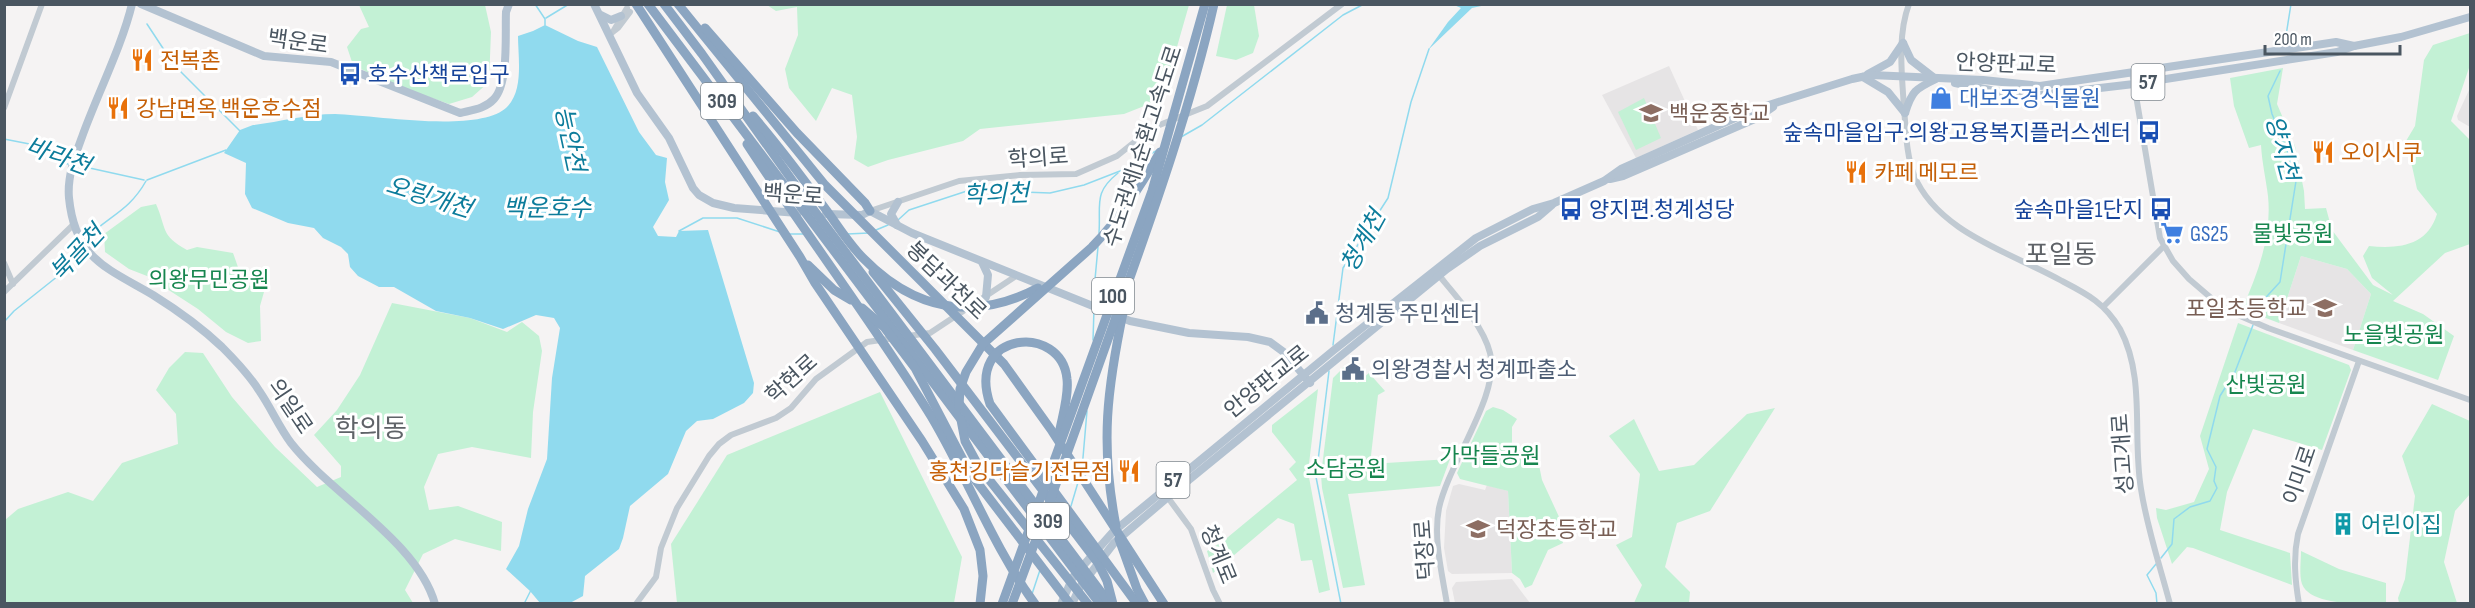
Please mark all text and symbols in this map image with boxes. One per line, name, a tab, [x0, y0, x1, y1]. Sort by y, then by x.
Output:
scale bar	[2265, 18, 2400, 56]
street label: 백운로	[266, 25, 330, 60]
text: 200 m	[2274, 29, 2312, 50]
street label: 수도권제1순환고속도로	[1098, 42, 1189, 251]
restaurant icon: 전복촌	[129, 47, 155, 73]
place label: 전복촌	[160, 48, 221, 75]
street label: 안양판교로	[1955, 49, 2057, 80]
bus stop icon: 호수산책로입구	[337, 61, 363, 87]
place label: 호수산책로입구	[368, 62, 510, 89]
road number: 57	[2132, 64, 2164, 100]
road number: 309	[701, 83, 743, 119]
shop icon: 대보조경식물원	[1928, 85, 1954, 111]
place label: 대보조경식물원	[1959, 86, 2101, 113]
restaurant icon: 강남면옥 백운호수점	[105, 95, 131, 121]
place label: 강남면옥 백운호수점	[136, 96, 322, 123]
school or university icon: 백운중학교	[1638, 100, 1664, 126]
place label: 백운중학교	[1669, 101, 1770, 128]
water label: 능안천	[548, 104, 591, 177]
water label: 양지천	[2259, 112, 2305, 187]
bus stop icon: 숲속마을입구.의왕고용복지플러스센터	[2136, 119, 2162, 145]
place label: 숲속마을입구.의왕고용복지플러스센터	[1783, 120, 2131, 147]
water label: 바라천	[22, 132, 97, 182]
restaurant icon: 오이시쿠	[2310, 139, 2336, 165]
place label: 오이시쿠	[2341, 140, 2422, 167]
street label: 학의로	[1007, 143, 1069, 174]
restaurant icon: 카페 메모르	[1843, 159, 1869, 185]
place label: 카페 메모르	[1874, 160, 1979, 187]
water label: 오링개천	[382, 171, 478, 225]
water label: 학의천	[962, 179, 1033, 210]
street label: 백운로	[762, 180, 824, 211]
water label: 백운호수	[503, 194, 592, 223]
bus stop icon: 양지편.청계성당	[1558, 196, 1584, 222]
bus stop icon: 숲속마을1단지	[2148, 196, 2174, 222]
place label: 양지편.청계성당	[1589, 197, 1735, 224]
place label: 숲속마을1단지	[2014, 197, 2143, 224]
water label: 청계천	[1335, 203, 1394, 277]
water label: 북골천	[44, 217, 113, 287]
supermarket icon: GS25	[2159, 220, 2185, 246]
place label: GS25	[2190, 221, 2228, 248]
park label: 물빛공원	[2253, 221, 2333, 248]
street label: 봉담과천로	[900, 236, 992, 326]
district label: 포일동	[2025, 240, 2097, 271]
park label: 의왕무민공원	[148, 267, 270, 294]
road number: 100	[1092, 278, 1134, 314]
school or university icon: 포일초등학교	[2312, 295, 2338, 321]
place label: 포일초등학교	[2186, 296, 2307, 323]
public building icon: 청계동 주민센터	[1304, 300, 1330, 326]
place label: 청계동 주민센터	[1335, 301, 1480, 328]
park label: 노을빛공원	[2343, 322, 2445, 349]
street label: 안양판교로	[1219, 340, 1315, 425]
street label: 학현로	[760, 349, 824, 409]
public building icon: 의왕경찰서 청계파출소	[1340, 356, 1366, 382]
place label: 의왕경찰서 청계파출소	[1371, 357, 1577, 384]
park label: 산빛공원	[2226, 372, 2306, 399]
street label: 의일로	[262, 374, 318, 440]
street label: 성고개로	[2107, 413, 2140, 495]
district label: 학의동	[335, 414, 407, 445]
street label: 이미로	[2278, 442, 2323, 509]
park label: 가막들공원	[1439, 443, 1541, 470]
park label: 소담공원	[1306, 456, 1386, 483]
restaurant icon: 홍천깅다슬기전문점	[1116, 458, 1142, 484]
place label: 홍천깅다슬기전문점	[929, 459, 1111, 486]
road number: 57	[1156, 462, 1190, 498]
road number: 309	[1027, 503, 1069, 539]
building icon: 어린이집	[2330, 511, 2356, 537]
place label: 어린이집	[2361, 512, 2442, 539]
school or university icon: 덕장초등학교	[1465, 516, 1491, 542]
place label: 덕장초등학교	[1496, 517, 1617, 544]
street label: 덕장로	[1410, 519, 1441, 581]
street label: 청계로	[1194, 521, 1242, 588]

